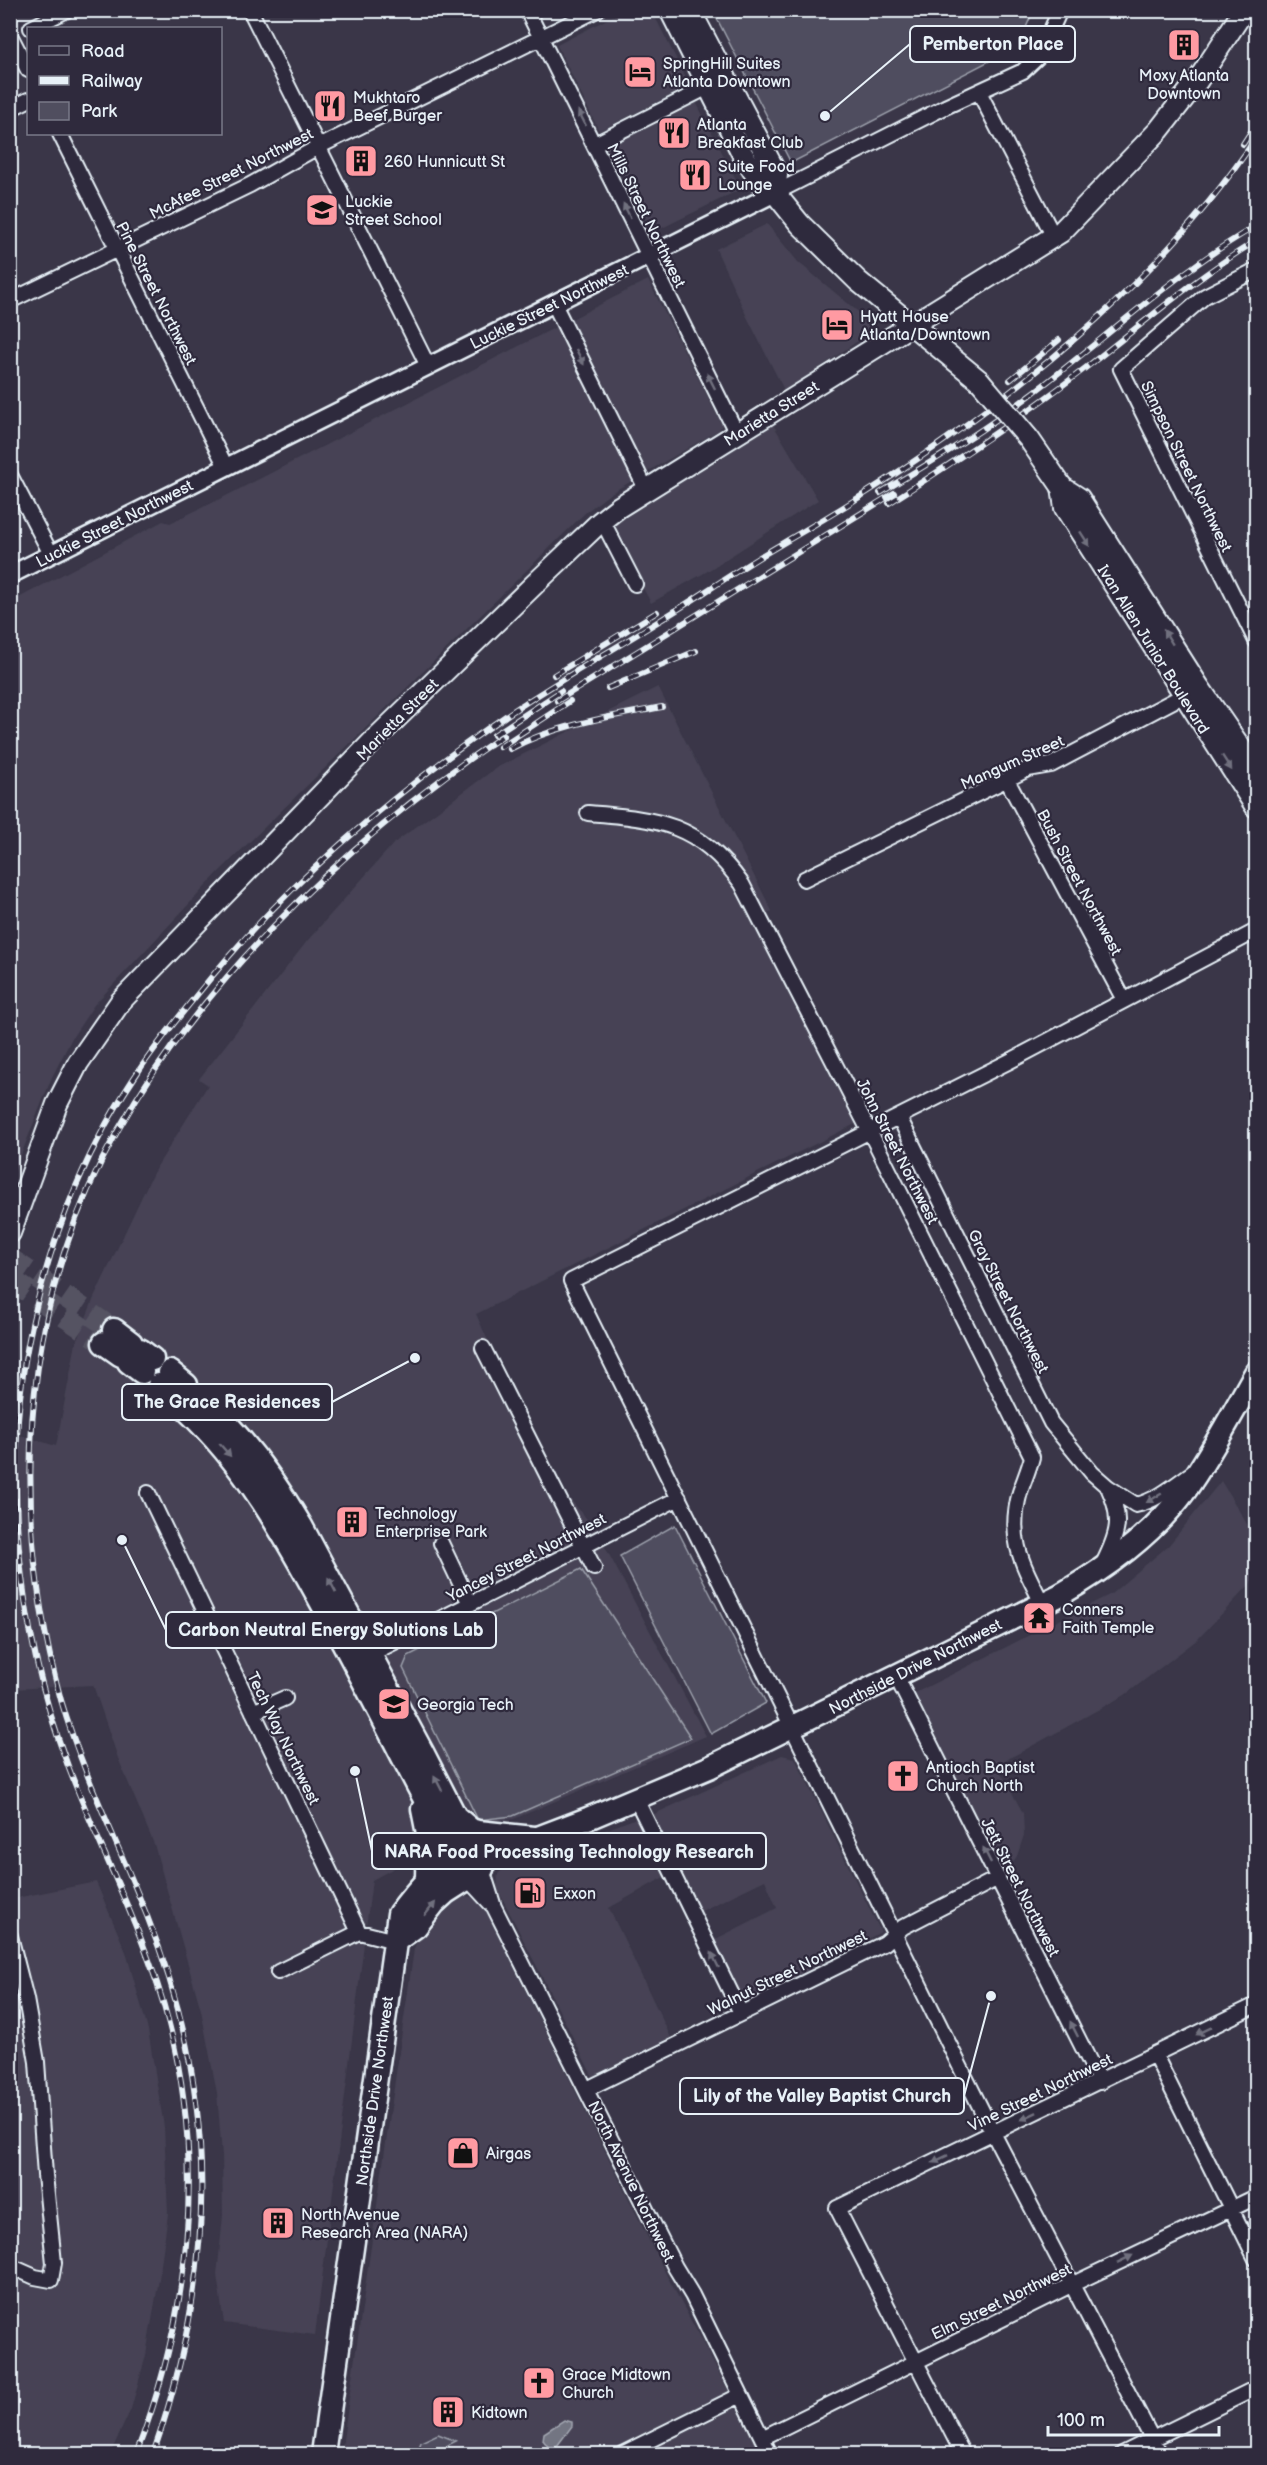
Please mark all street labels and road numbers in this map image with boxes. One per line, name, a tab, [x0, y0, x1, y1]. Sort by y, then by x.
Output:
street label: McAfee Street Northwest	[147, 125, 317, 224]
street label: Mills Street Northwest	[602, 140, 689, 291]
street label: Pine Street Northwest	[111, 219, 200, 369]
street label: Luckie Street Northwest	[467, 261, 632, 354]
street label: Marietta Street	[721, 378, 823, 451]
street label: Simpson Street Northwest	[1136, 378, 1235, 555]
street label: Luckie Street Northwest	[33, 476, 196, 572]
street label: Ivan Allen Junior Boulevard	[1093, 562, 1213, 738]
street label: Marietta Street	[353, 675, 443, 765]
street label: Mangum Street	[958, 732, 1067, 795]
street label: Bush Street Northwest	[1032, 806, 1125, 959]
street label: John Street Northwest	[852, 1076, 942, 1228]
street label: Gray Street Northwest	[963, 1227, 1052, 1377]
street label: Yancey Street Northwest	[443, 1510, 609, 1607]
street label: Northside Drive Northwest	[826, 1615, 1005, 1719]
street label: Tech Way Northwest	[242, 1669, 323, 1808]
street label: Jett Street Northwest	[976, 1815, 1063, 1960]
street label: Walnut Street Northwest	[705, 1926, 871, 2020]
street label: Northside Drive Northwest	[353, 1995, 398, 2187]
street label: Vine Street Northwest	[965, 2050, 1116, 2137]
street label: North Avenue Northwest	[583, 2098, 678, 2265]
street label: Elm Street Northwest	[929, 2260, 1075, 2344]

